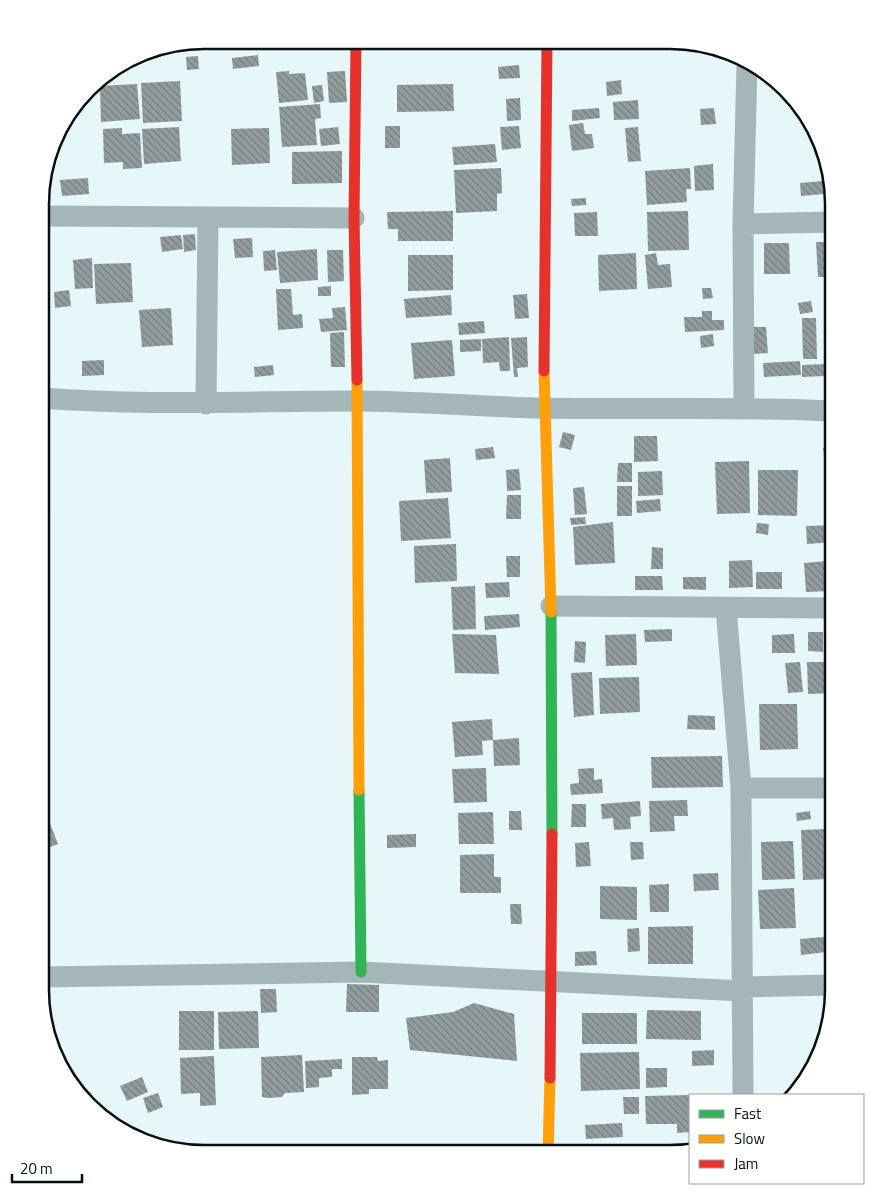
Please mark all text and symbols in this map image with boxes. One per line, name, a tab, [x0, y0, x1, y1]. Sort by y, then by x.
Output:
legend	[689, 1094, 864, 1184]
text: Fast	[734, 1102, 762, 1125]
text: Slow	[734, 1127, 765, 1150]
scale bar	[12, 1152, 82, 1184]
text: Jam	[734, 1152, 758, 1175]
text: 20 m	[20, 1157, 53, 1180]

